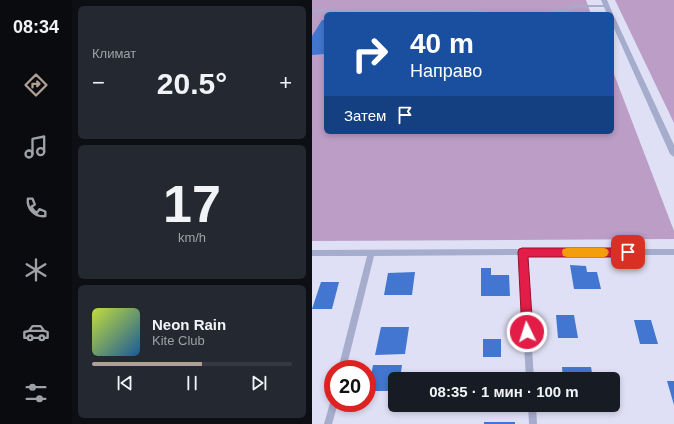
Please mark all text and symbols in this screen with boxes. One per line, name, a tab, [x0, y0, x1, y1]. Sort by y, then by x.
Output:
text: 08:34	[13, 17, 59, 37]
icon: right	[344, 28, 396, 80]
text: 40 m	[410, 28, 474, 59]
text: Климат	[92, 46, 136, 61]
text: Направо	[410, 61, 482, 81]
text: 20.5°	[157, 67, 227, 100]
text: −	[92, 70, 105, 95]
text: +	[279, 70, 292, 95]
icon: directions	[22, 71, 50, 99]
icon: arrive	[394, 104, 416, 126]
text: Затем	[344, 107, 386, 124]
icon: music	[22, 133, 50, 161]
text: 17	[163, 175, 221, 233]
icon: phone	[22, 194, 50, 222]
text: km/h	[178, 230, 206, 245]
pin	[611, 235, 645, 269]
icon: arrive	[617, 241, 639, 263]
icon: climate	[22, 256, 50, 284]
position arrow	[506, 311, 548, 353]
text: Neon Rain	[152, 316, 226, 333]
icon: car	[22, 318, 50, 346]
text: Kite Club	[152, 333, 205, 348]
speed limit sign: 20	[324, 360, 376, 412]
icon: previous	[114, 372, 136, 394]
icon: pause	[181, 372, 203, 394]
icon: next	[248, 372, 270, 394]
icon: filters	[22, 379, 50, 407]
text: 08:35 · 1 мин · 100 m	[429, 383, 579, 400]

